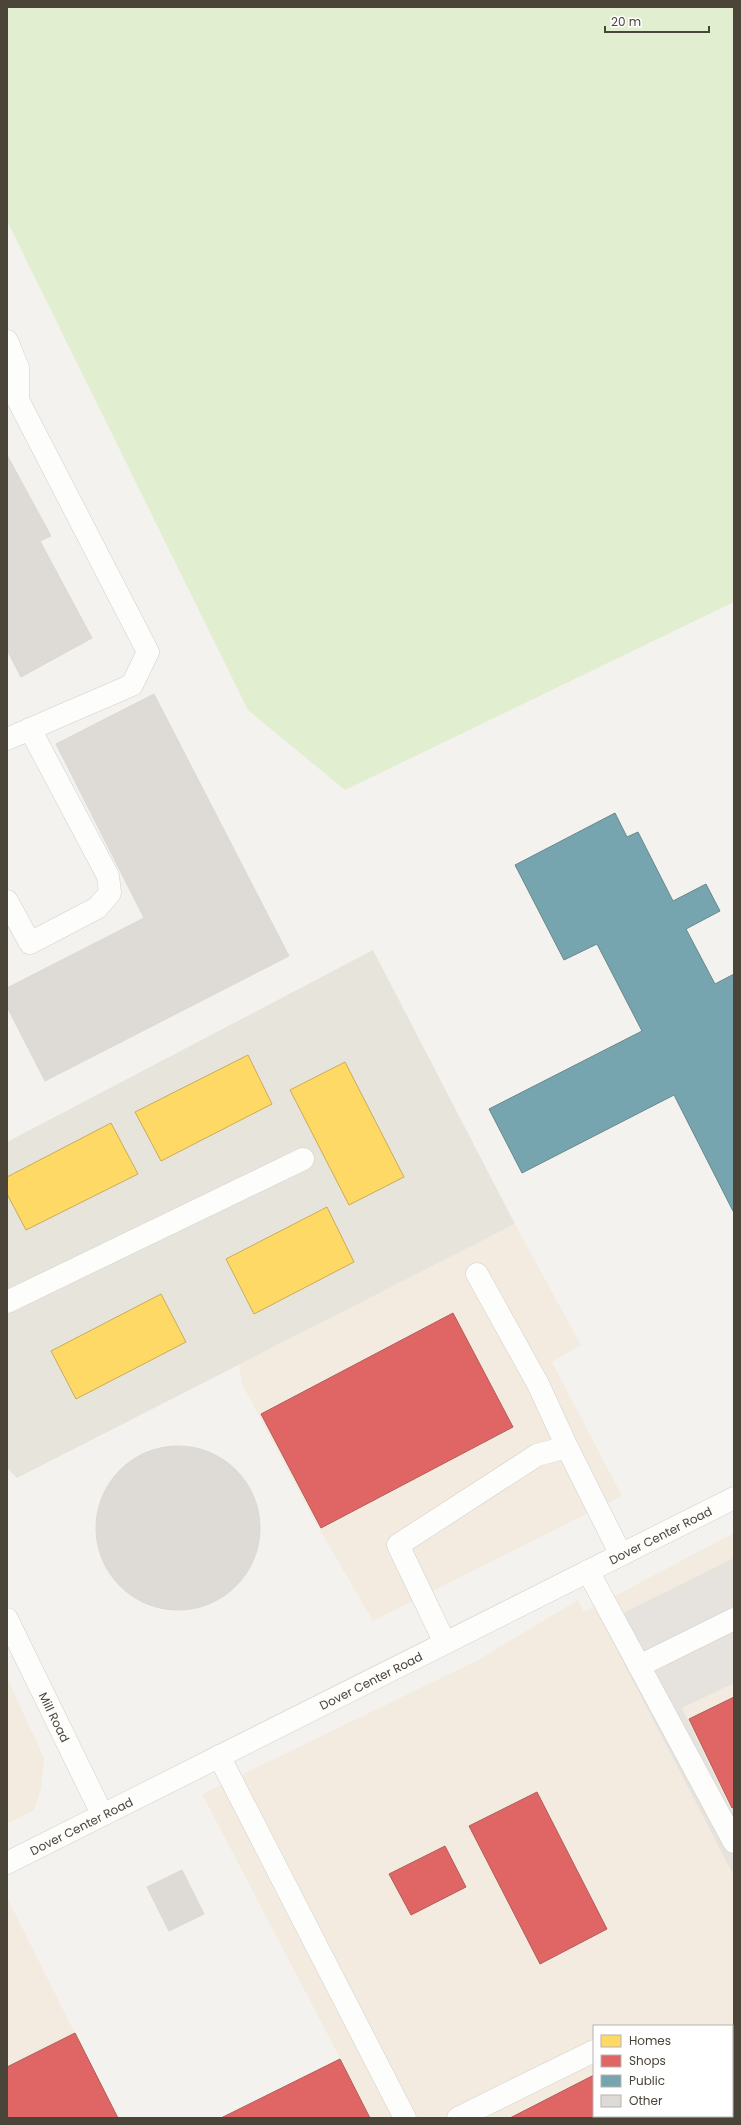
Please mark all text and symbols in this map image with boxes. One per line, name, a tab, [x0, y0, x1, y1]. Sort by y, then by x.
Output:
scale bar	[605, 8, 709, 34]
text: 20 m	[611, 13, 641, 30]
street label: Dover Center Road	[606, 1502, 715, 1568]
street label: Dover Center Road	[316, 1647, 425, 1713]
street label: Mill Road	[35, 1689, 74, 1745]
street label: Dover Center Road	[27, 1793, 136, 1859]
legend	[593, 2025, 733, 2117]
text: Homes	[629, 2032, 671, 2049]
text: Shops	[629, 2052, 666, 2069]
text: Public	[629, 2072, 665, 2089]
text: Other	[629, 2092, 663, 2109]

